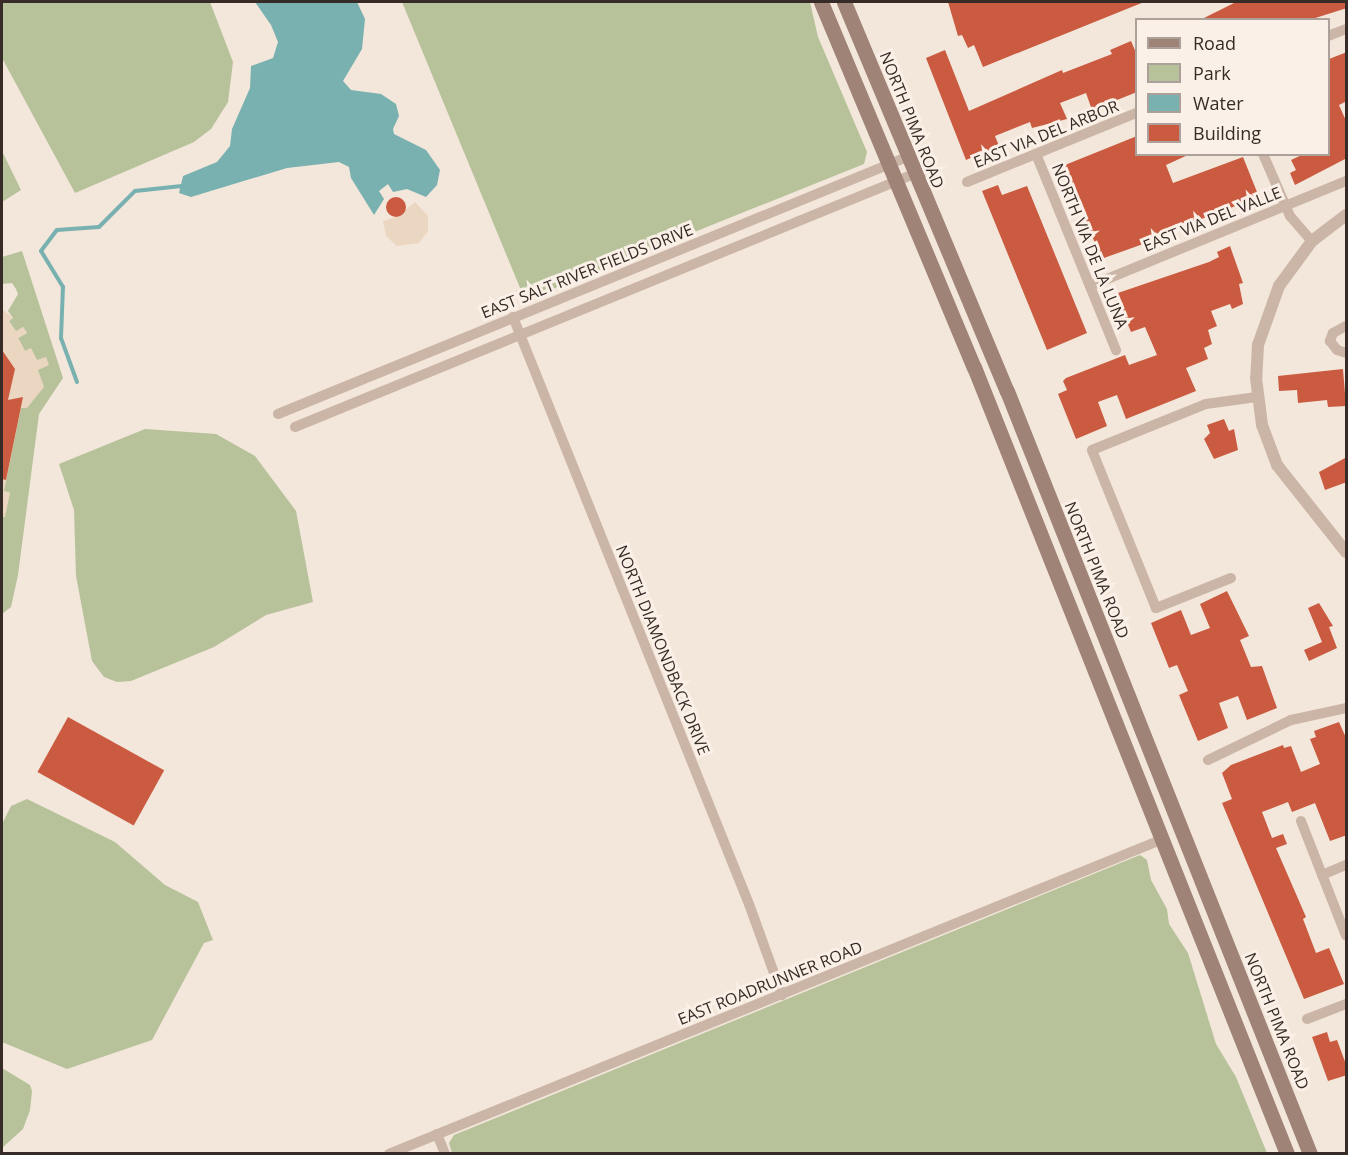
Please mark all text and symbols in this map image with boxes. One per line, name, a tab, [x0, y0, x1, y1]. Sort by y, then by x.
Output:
legend	[1135, 18, 1330, 156]
text: Road	[1193, 31, 1236, 55]
street label: NORTH PIMA ROAD	[876, 49, 948, 191]
text: Park	[1193, 61, 1231, 85]
text: Water	[1193, 91, 1244, 115]
street label: EAST VIA DEL ARBOR	[971, 96, 1121, 172]
text: Building	[1193, 121, 1261, 145]
street label: NORTH VIA DE LA LUNA	[1048, 160, 1132, 332]
street label: EAST VIA DEL VALLE	[1140, 183, 1284, 255]
street label: EAST SALT RIVER FIELDS DRIVE	[478, 220, 696, 322]
street label: NORTH PIMA ROAD	[1061, 499, 1133, 641]
street label: NORTH DIAMONDBACK DRIVE	[612, 542, 714, 758]
street label: EAST ROADRUNNER ROAD	[675, 937, 865, 1029]
street label: NORTH PIMA ROAD	[1241, 950, 1313, 1092]

